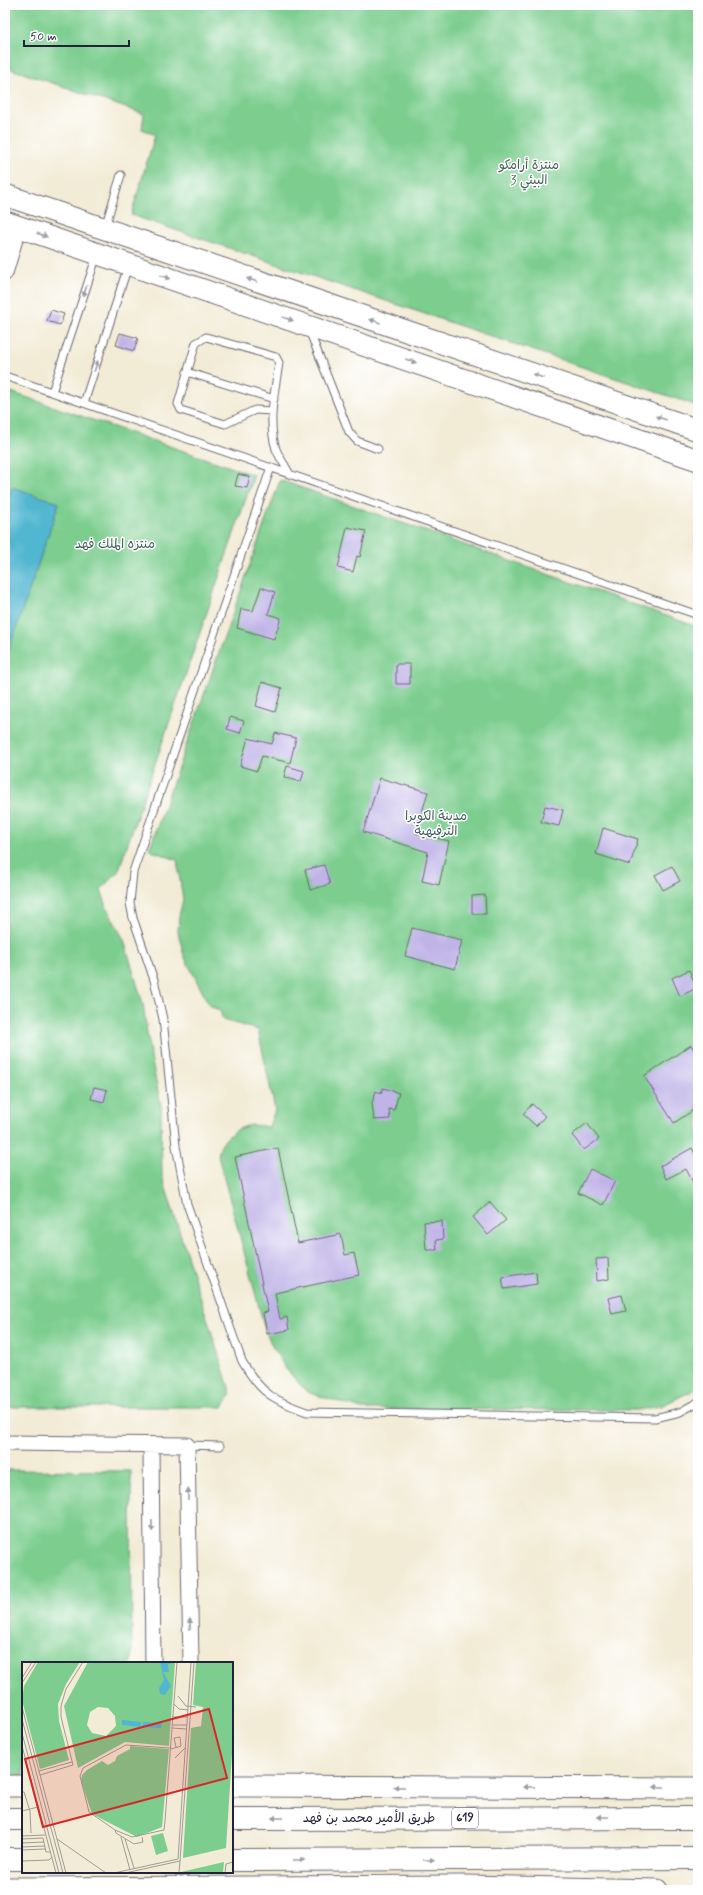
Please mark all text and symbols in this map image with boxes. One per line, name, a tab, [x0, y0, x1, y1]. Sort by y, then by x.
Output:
scale bar	[24, 22, 129, 48]
text: 50 m	[30, 29, 57, 45]
park label: منتزة أرامكو البيئي 3	[498, 157, 559, 191]
one-way arrow	[36, 232, 48, 238]
one-way arrow	[159, 274, 171, 280]
one-way arrow	[245, 276, 257, 282]
one-way arrow	[82, 286, 88, 298]
one-way arrow	[282, 317, 294, 323]
one-way arrow	[369, 318, 381, 324]
one-way arrow	[405, 359, 417, 365]
one-way arrow	[93, 360, 99, 372]
one-way arrow	[532, 373, 544, 379]
one-way arrow	[655, 414, 667, 420]
park label: منتزه الملك فهد	[75, 536, 155, 553]
park label: مدينة الكوبرا الترفيهية	[405, 808, 467, 840]
one-way arrow	[185, 1487, 191, 1500]
one-way arrow	[149, 1520, 155, 1533]
one-way arrow	[187, 1617, 193, 1630]
inset map	[22, 1662, 233, 1873]
one-way arrow	[392, 1784, 405, 1790]
one-way arrow	[522, 1784, 535, 1790]
one-way arrow	[653, 1784, 665, 1791]
road number: 619	[452, 1808, 478, 1828]
street label: طريق الأمير محمد بن فهد	[303, 1809, 435, 1827]
one-way arrow	[596, 1814, 609, 1820]
one-way arrow	[270, 1815, 283, 1821]
one-way arrow	[293, 1857, 306, 1863]
one-way arrow	[423, 1857, 436, 1863]

